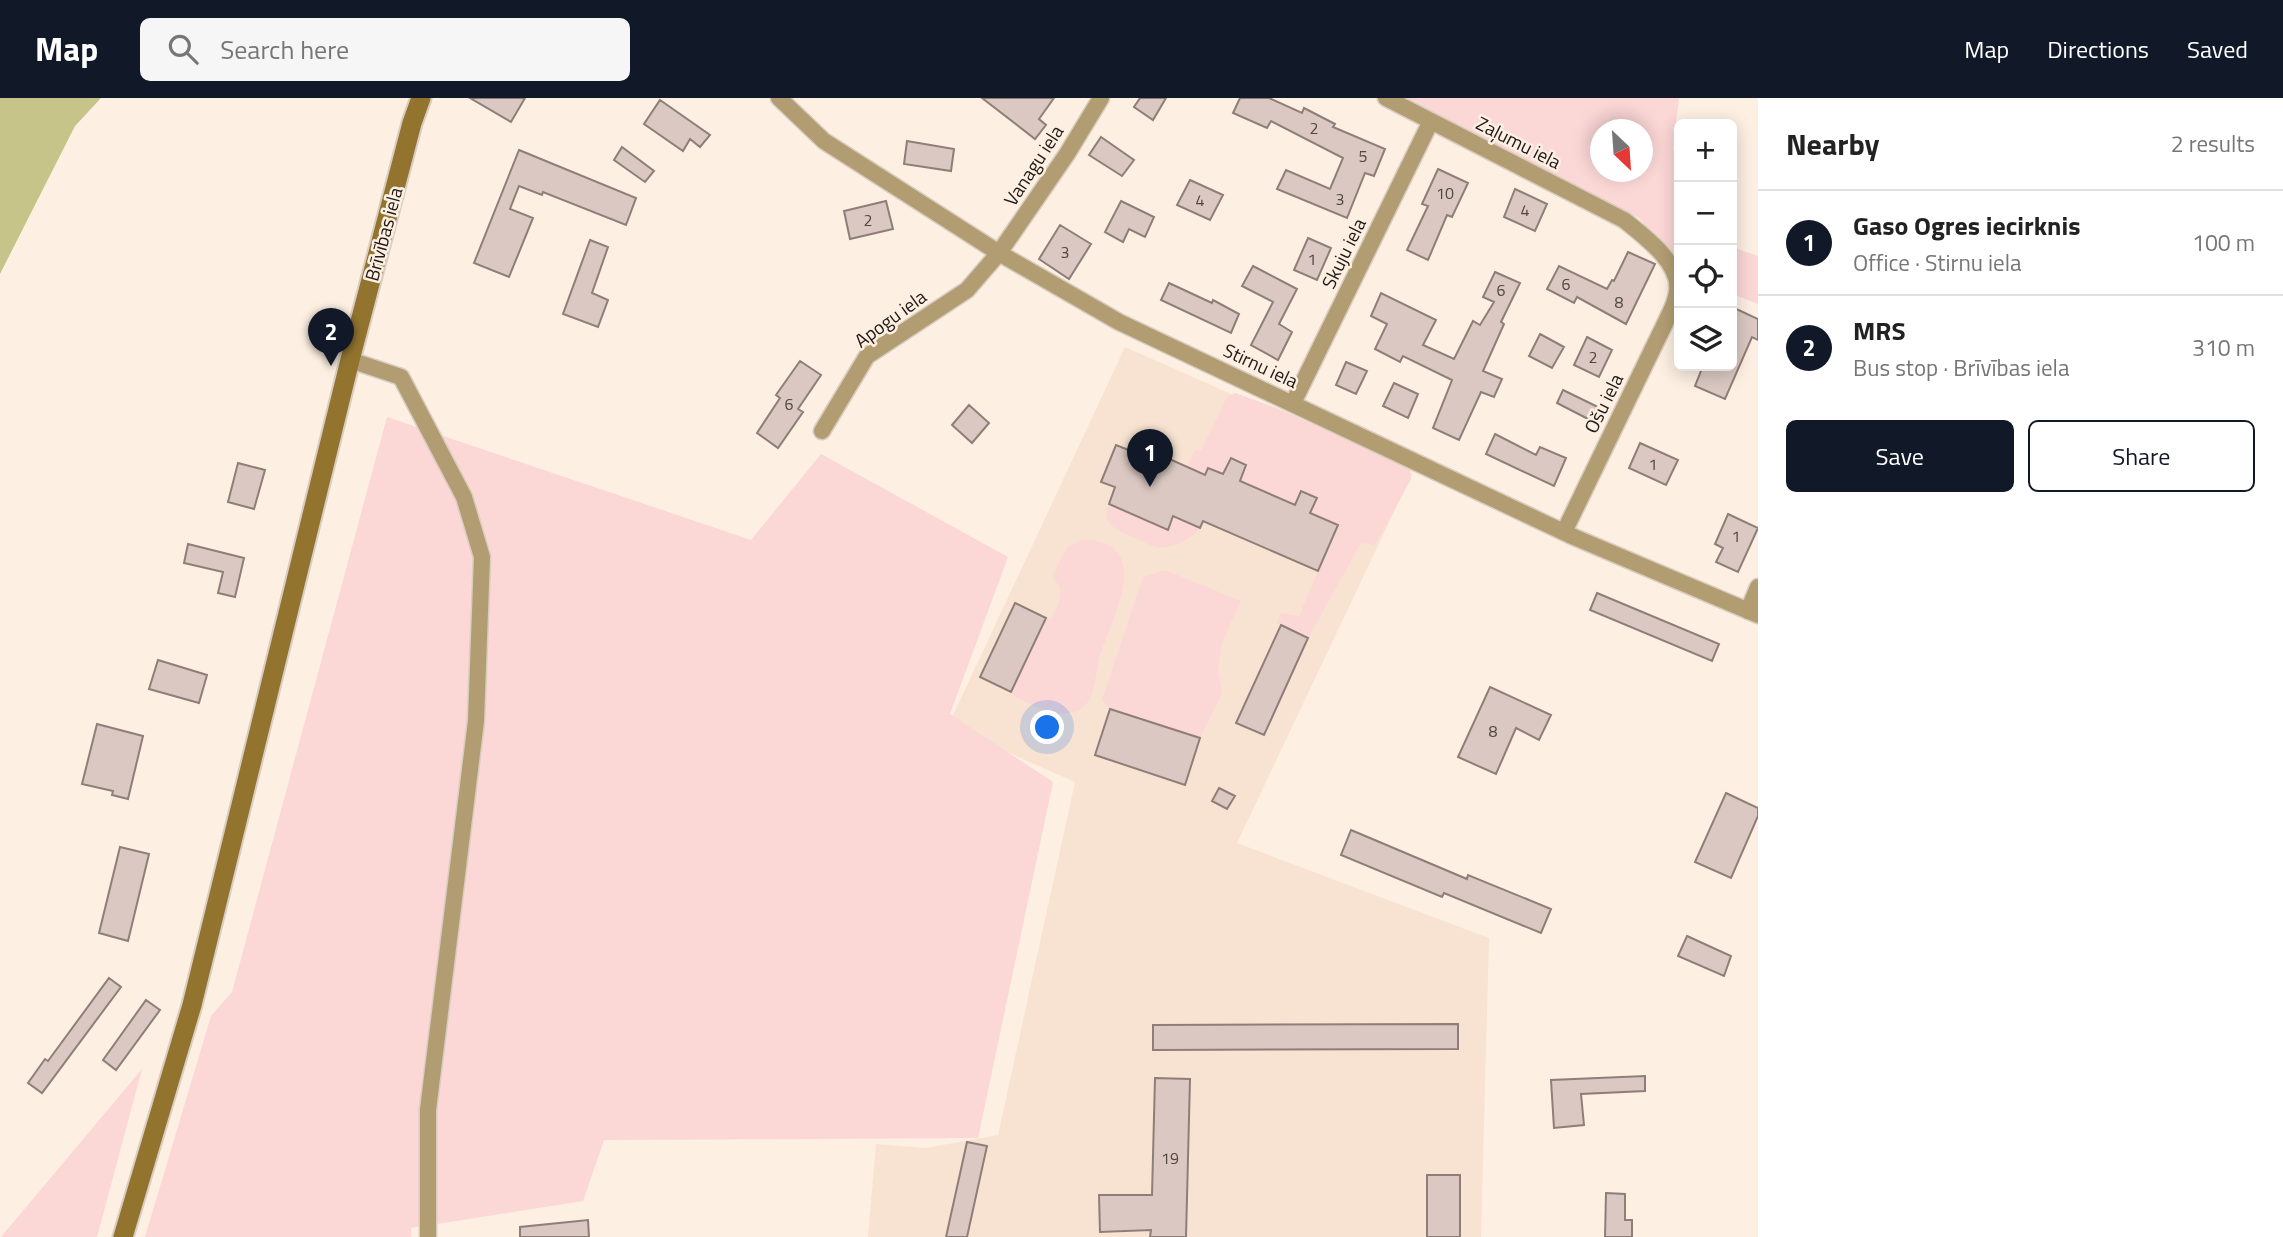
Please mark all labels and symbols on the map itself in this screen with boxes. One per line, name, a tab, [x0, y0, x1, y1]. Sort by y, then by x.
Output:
street label: Zaļumu iela	[1471, 108, 1567, 176]
house number: 2	[1310, 116, 1318, 140]
street label: Vanagu iela	[996, 118, 1070, 211]
north arrow	[1590, 119, 1653, 182]
house number: 5	[1359, 144, 1368, 168]
house number: 10	[1436, 181, 1454, 205]
street label: Brīvības iela	[357, 183, 410, 284]
house number: 3	[1336, 187, 1344, 211]
house number: 4	[1196, 188, 1205, 212]
house number: 4	[1521, 198, 1530, 222]
house number: 2	[864, 208, 872, 232]
street label: Skuju iela	[1313, 212, 1373, 293]
house number: 3	[1061, 240, 1069, 264]
house number: 1	[1308, 247, 1316, 271]
house number: 6	[1562, 272, 1571, 296]
house number: 6	[1497, 278, 1506, 302]
street label: Apogu iela	[848, 282, 933, 354]
house number: 8	[1615, 290, 1624, 314]
pin: 2	[308, 308, 354, 366]
street label: Stirnu iela	[1219, 335, 1304, 395]
house number: 2	[1589, 345, 1597, 369]
street label: Ošu iela	[1576, 368, 1630, 438]
house number: 6	[785, 392, 794, 416]
pin: 1	[1127, 429, 1173, 487]
house number: 1	[1649, 452, 1657, 476]
house number: 1	[1732, 524, 1740, 548]
your location	[1030, 710, 1064, 744]
house number: 8	[1489, 719, 1498, 743]
house number: 19	[1161, 1146, 1179, 1170]

